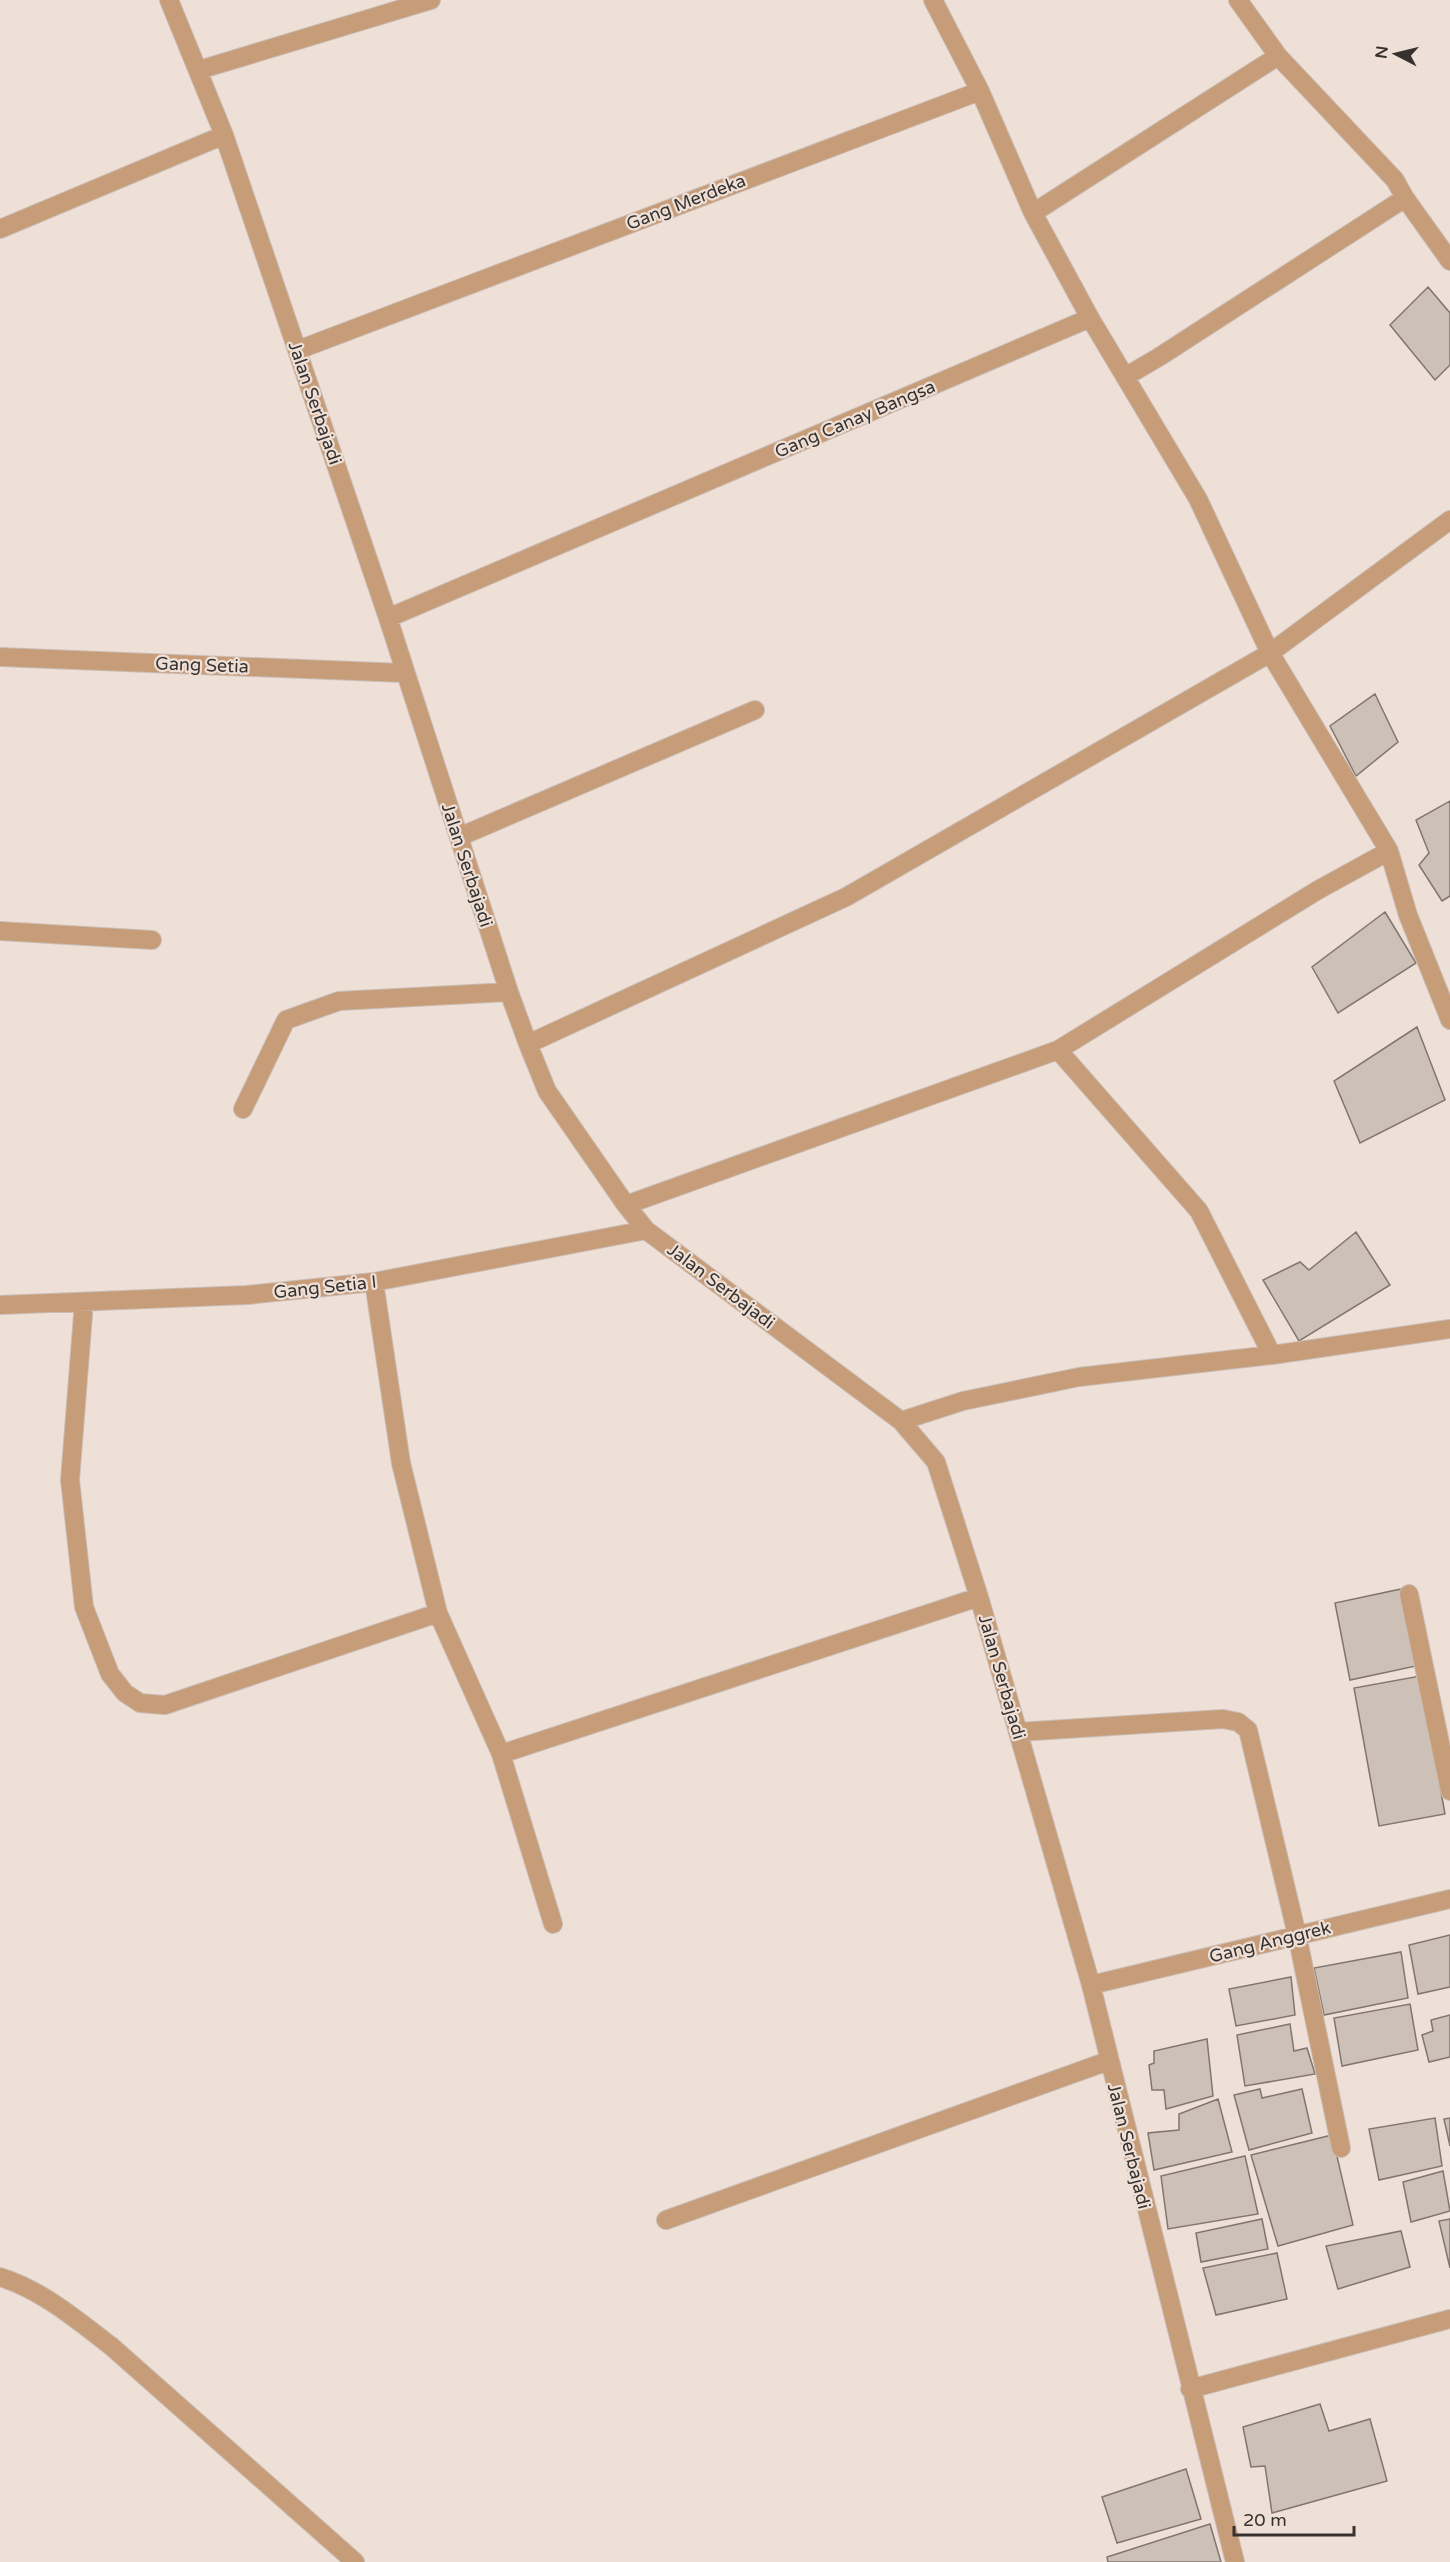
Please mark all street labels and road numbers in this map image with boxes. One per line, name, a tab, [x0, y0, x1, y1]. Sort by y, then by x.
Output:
street label: Gang Merdeka	[623, 169, 749, 235]
street label: Jalan Serbajadi	[284, 338, 346, 468]
street label: Gang Canay Bangsa	[771, 375, 939, 463]
street label: Gang Setia	[155, 652, 249, 678]
street label: Jalan Serbajadi	[437, 800, 497, 930]
street label: Jalan Serbajadi	[663, 1238, 779, 1334]
street label: Gang Setia I	[272, 1271, 378, 1303]
street label: Jalan Serbajadi	[974, 1612, 1030, 1742]
street label: Gang Anggrek	[1207, 1916, 1333, 1968]
street label: Jalan Serbajadi	[1103, 2081, 1155, 2211]

